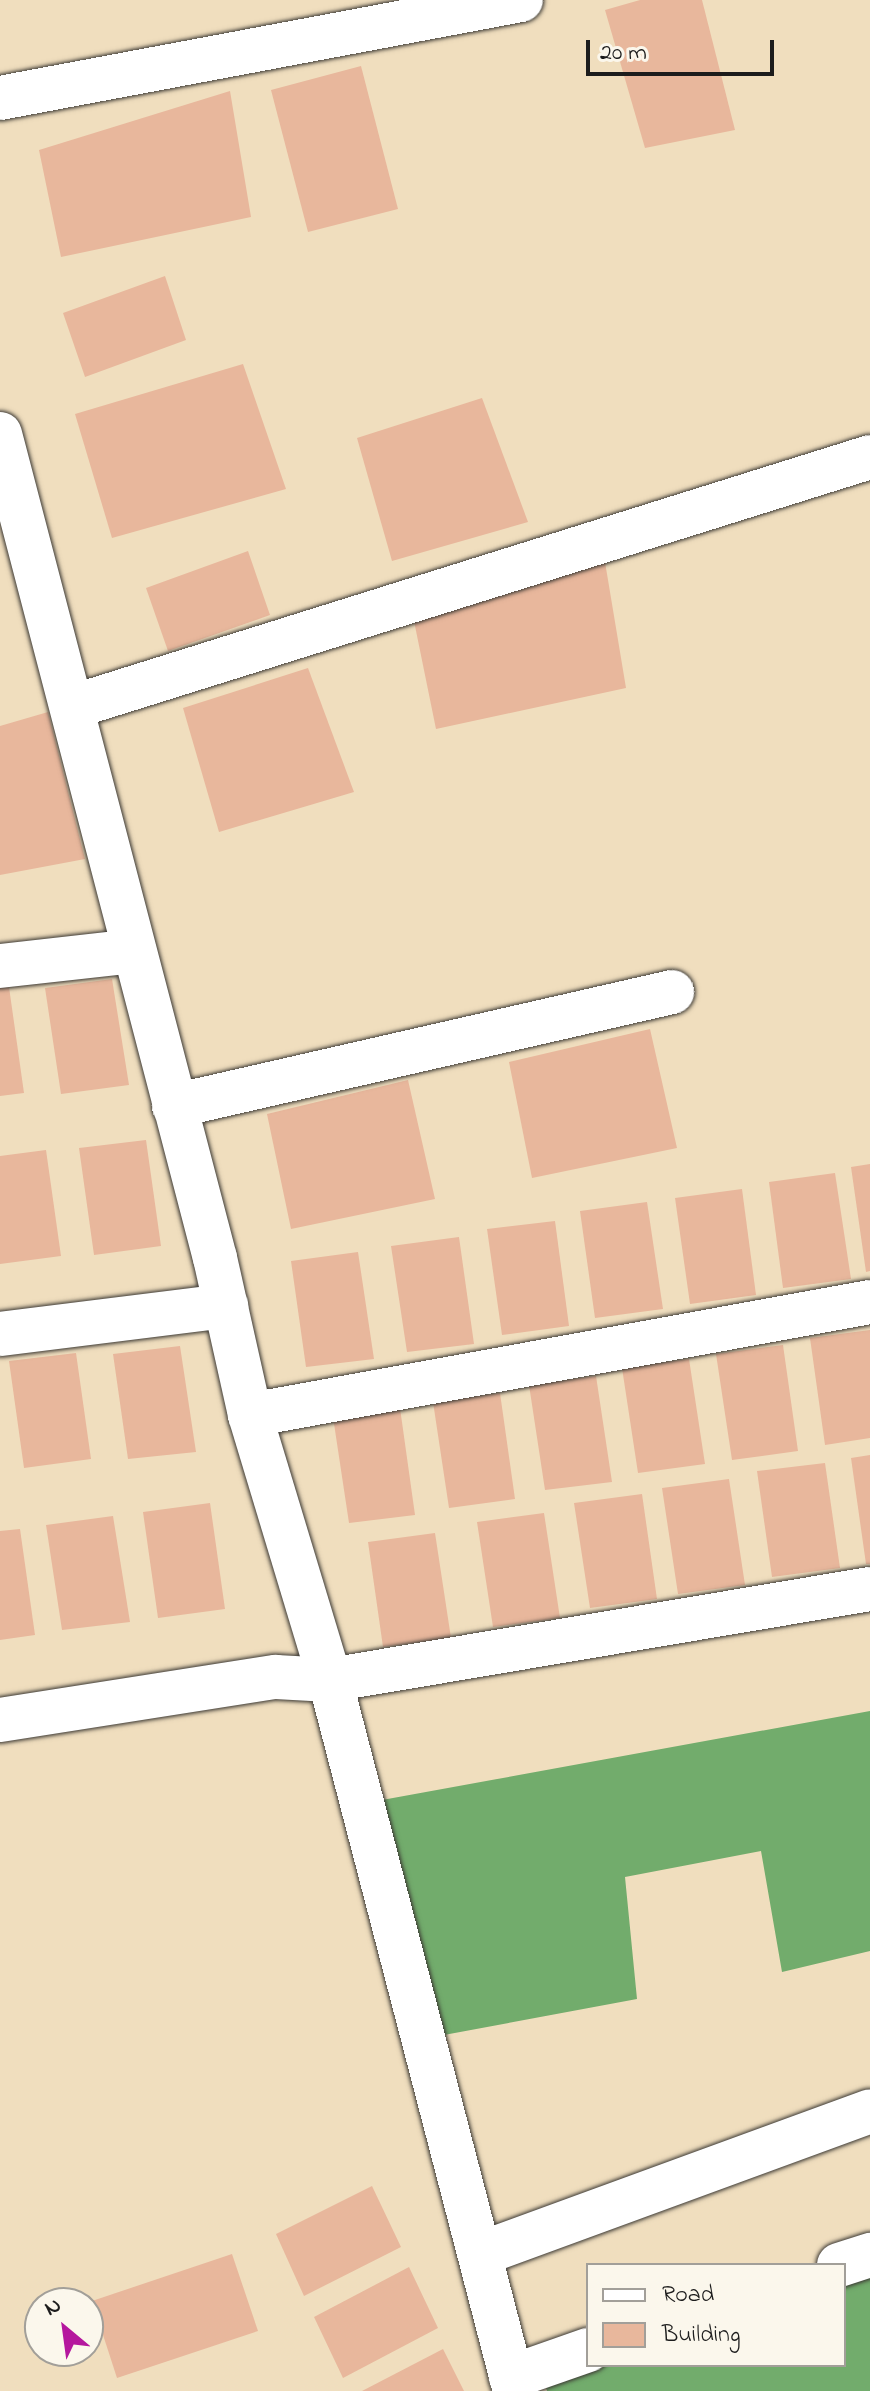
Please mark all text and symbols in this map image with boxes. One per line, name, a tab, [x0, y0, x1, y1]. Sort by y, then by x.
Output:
scale bar	[590, 24, 778, 74]
text: 20 m	[600, 36, 647, 71]
legend	[586, 2263, 846, 2367]
text: Road	[662, 2278, 714, 2313]
north arrow	[24, 2287, 104, 2367]
text: N	[39, 2290, 68, 2325]
text: Building	[662, 2318, 741, 2353]

